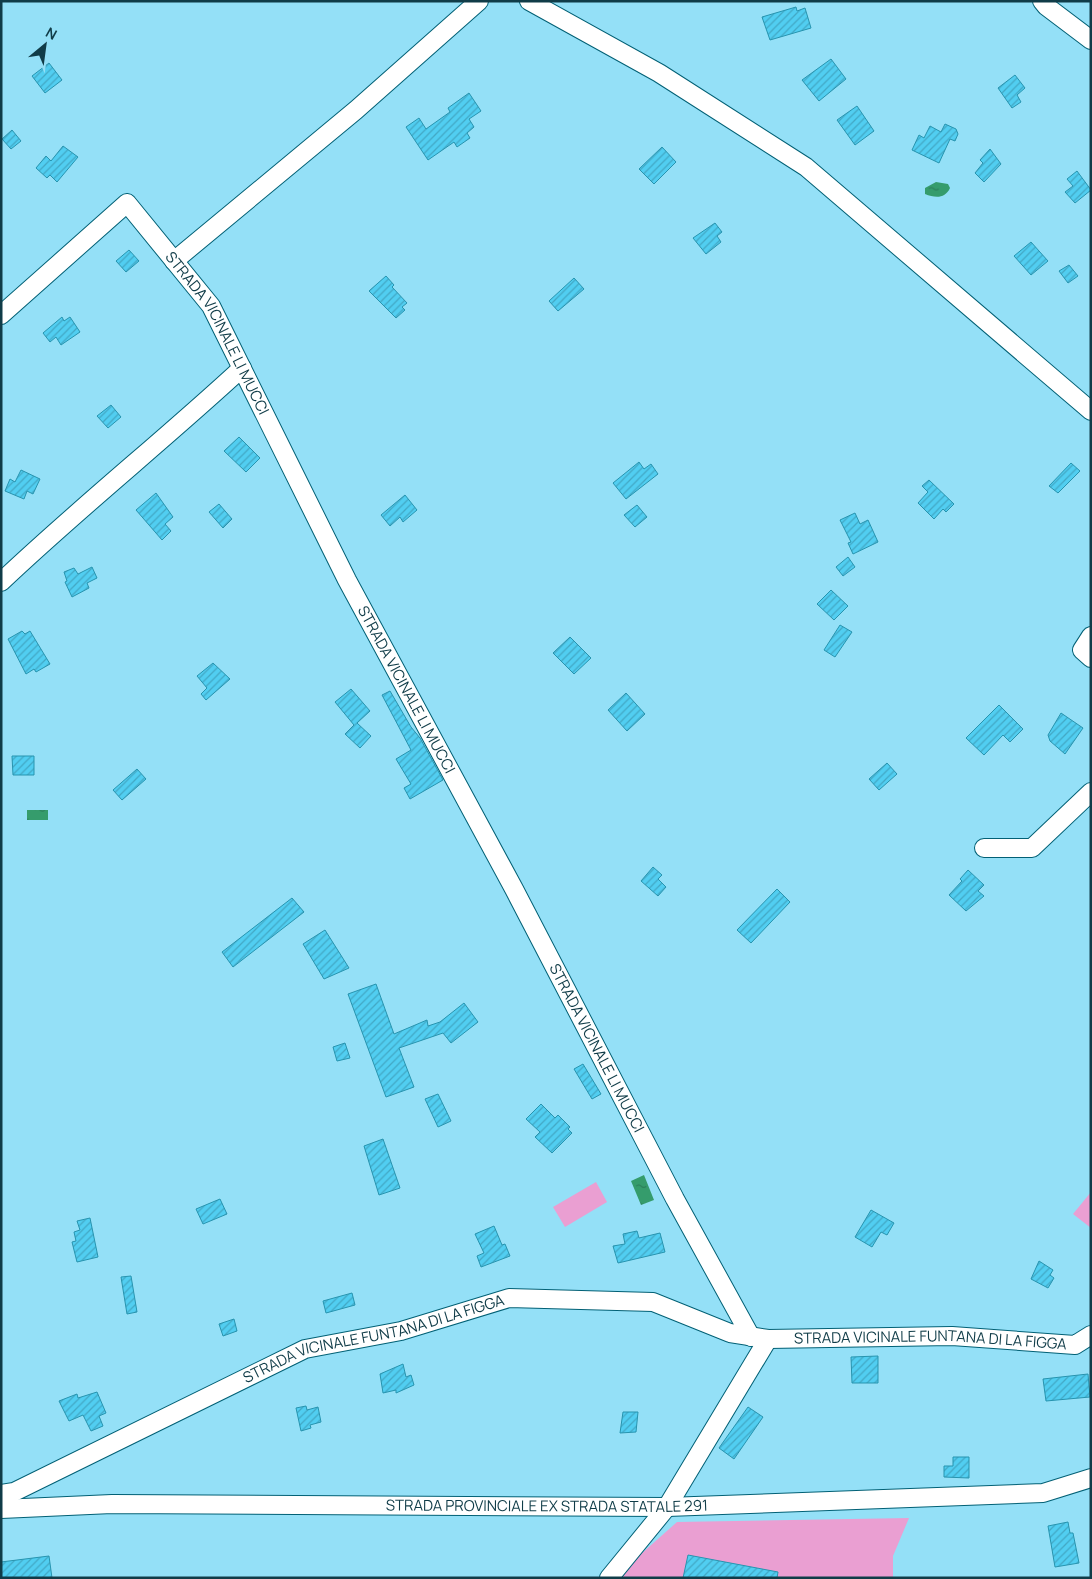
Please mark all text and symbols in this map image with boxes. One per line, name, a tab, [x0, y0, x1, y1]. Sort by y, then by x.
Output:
north arrow	[20, 20, 70, 70]
text: N	[43, 22, 61, 44]
street label: STRADA VICINALE LI MUCCI	[161, 247, 274, 418]
street label: STRADA VICINALE LI MUCCI	[353, 602, 461, 777]
street label: STRADA VICINALE LI MUCCI	[545, 960, 650, 1136]
street label: STRADA VICINALE FUNTANA DI LA FIGGA	[239, 1289, 507, 1388]
street label: STRADA VICINALE FUNTANA DI LA FIGGA	[794, 1325, 1068, 1354]
street label: STRADA PROVINCIALE EX STRADA STATALE 291	[386, 1494, 708, 1517]

